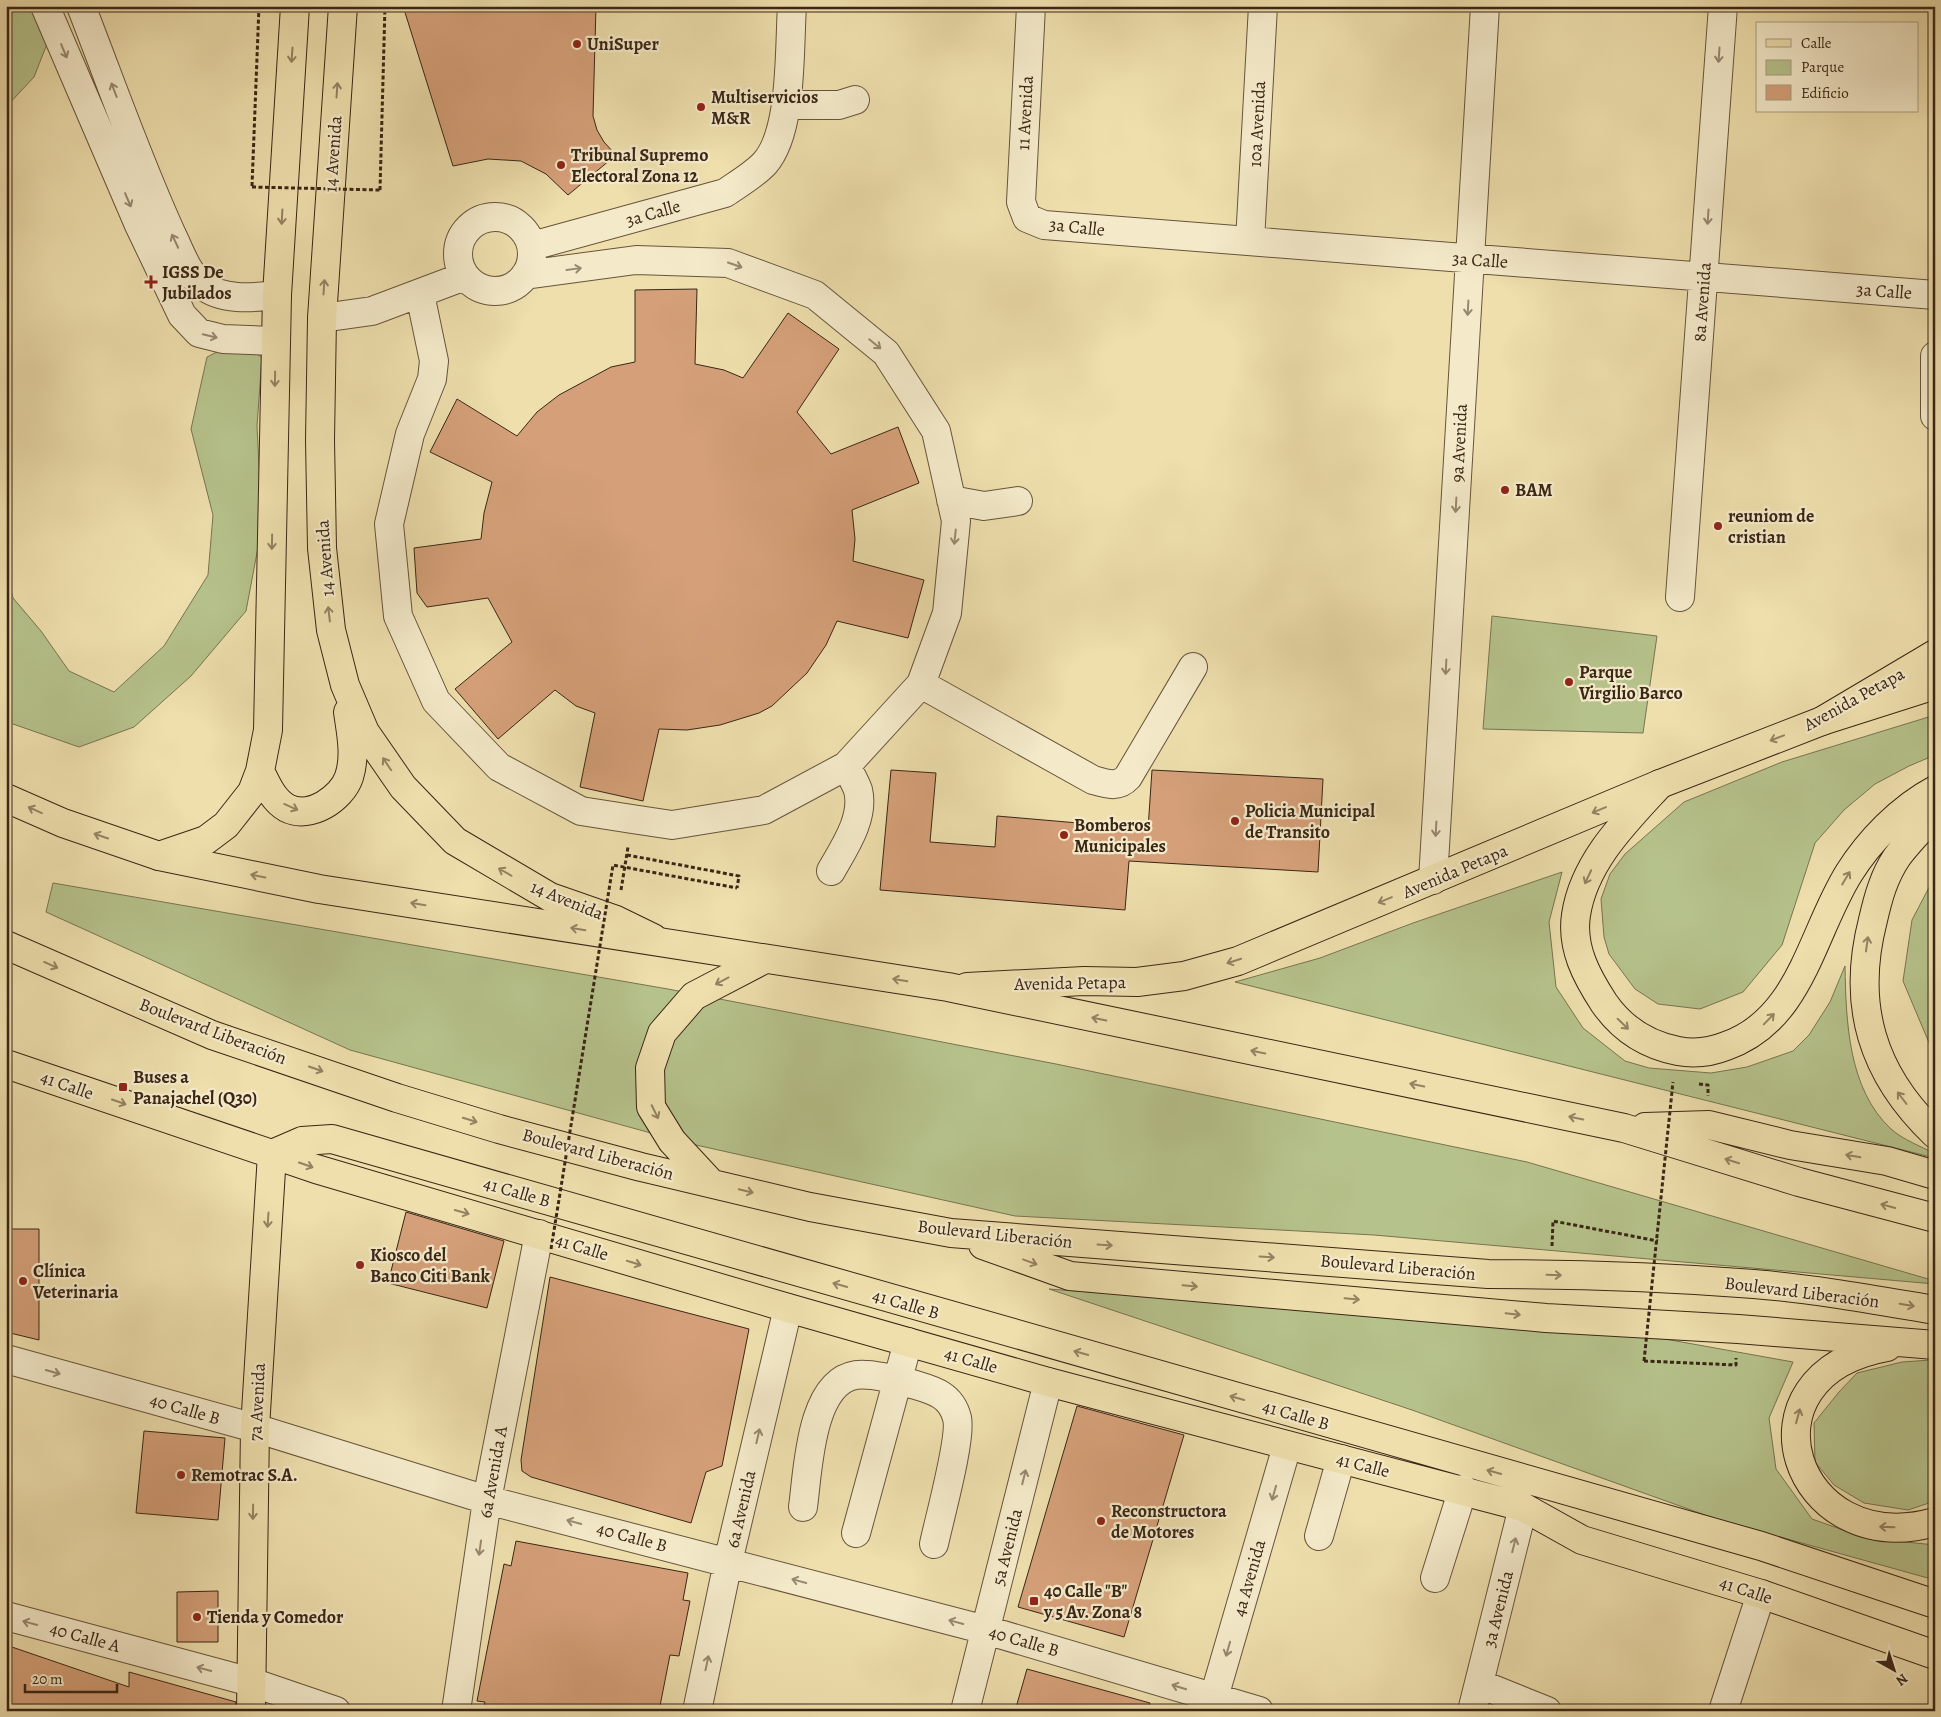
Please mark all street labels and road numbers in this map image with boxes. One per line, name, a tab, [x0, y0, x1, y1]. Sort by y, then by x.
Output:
street label: 11 Avenida	[1011, 74, 1039, 151]
street label: 10a Avenida	[1243, 80, 1271, 168]
street label: 14 Avenida	[318, 114, 348, 193]
street label: 3a Calle	[623, 194, 683, 232]
street label: 3a Calle	[1048, 212, 1106, 242]
street label: 3a Calle	[1451, 246, 1509, 274]
street label: 8a Avenida	[1687, 261, 1717, 343]
street label: 3a Calle	[1855, 277, 1913, 305]
street label: 9a Avenida	[1445, 402, 1473, 483]
street label: 14 Avenida	[310, 518, 340, 597]
street label: Avenida Petapa	[1798, 661, 1909, 737]
street label: Avenida Petapa	[1398, 838, 1512, 904]
street label: 14 Avenida	[527, 874, 608, 926]
street label: Avenida Petapa	[1013, 970, 1127, 996]
street label: Boulevard Liberación	[136, 992, 290, 1070]
street label: 41 Calle	[37, 1065, 97, 1105]
street label: Boulevard Liberación	[520, 1122, 676, 1186]
street label: 41 Calle B	[481, 1171, 553, 1213]
street label: Boulevard Liberación	[916, 1214, 1074, 1254]
street label: 41 Calle	[552, 1228, 612, 1266]
street label: Boulevard Liberación	[1319, 1248, 1477, 1286]
street label: Boulevard Liberación	[1723, 1271, 1881, 1313]
street label: 41 Calle B	[870, 1283, 942, 1325]
street label: 41 Calle	[942, 1341, 1000, 1379]
street label: 7a Avenida	[243, 1362, 271, 1442]
street label: 40 Calle B	[147, 1388, 223, 1430]
street label: 41 Calle B	[1260, 1394, 1332, 1436]
street label: 6a Avenida A	[473, 1424, 513, 1520]
street label: 41 Calle	[1334, 1447, 1392, 1483]
street label: 6a Avenida	[720, 1467, 762, 1550]
street label: 5a Avenida	[986, 1505, 1028, 1588]
street label: 40 Calle B	[594, 1516, 670, 1558]
street label: 4a Avenida	[1227, 1536, 1272, 1619]
street label: 3a Avenida	[1477, 1567, 1519, 1650]
street label: 41 Calle	[1716, 1570, 1776, 1610]
street label: 40 Calle A	[47, 1616, 123, 1658]
street label: 40 Calle B	[986, 1620, 1062, 1662]

